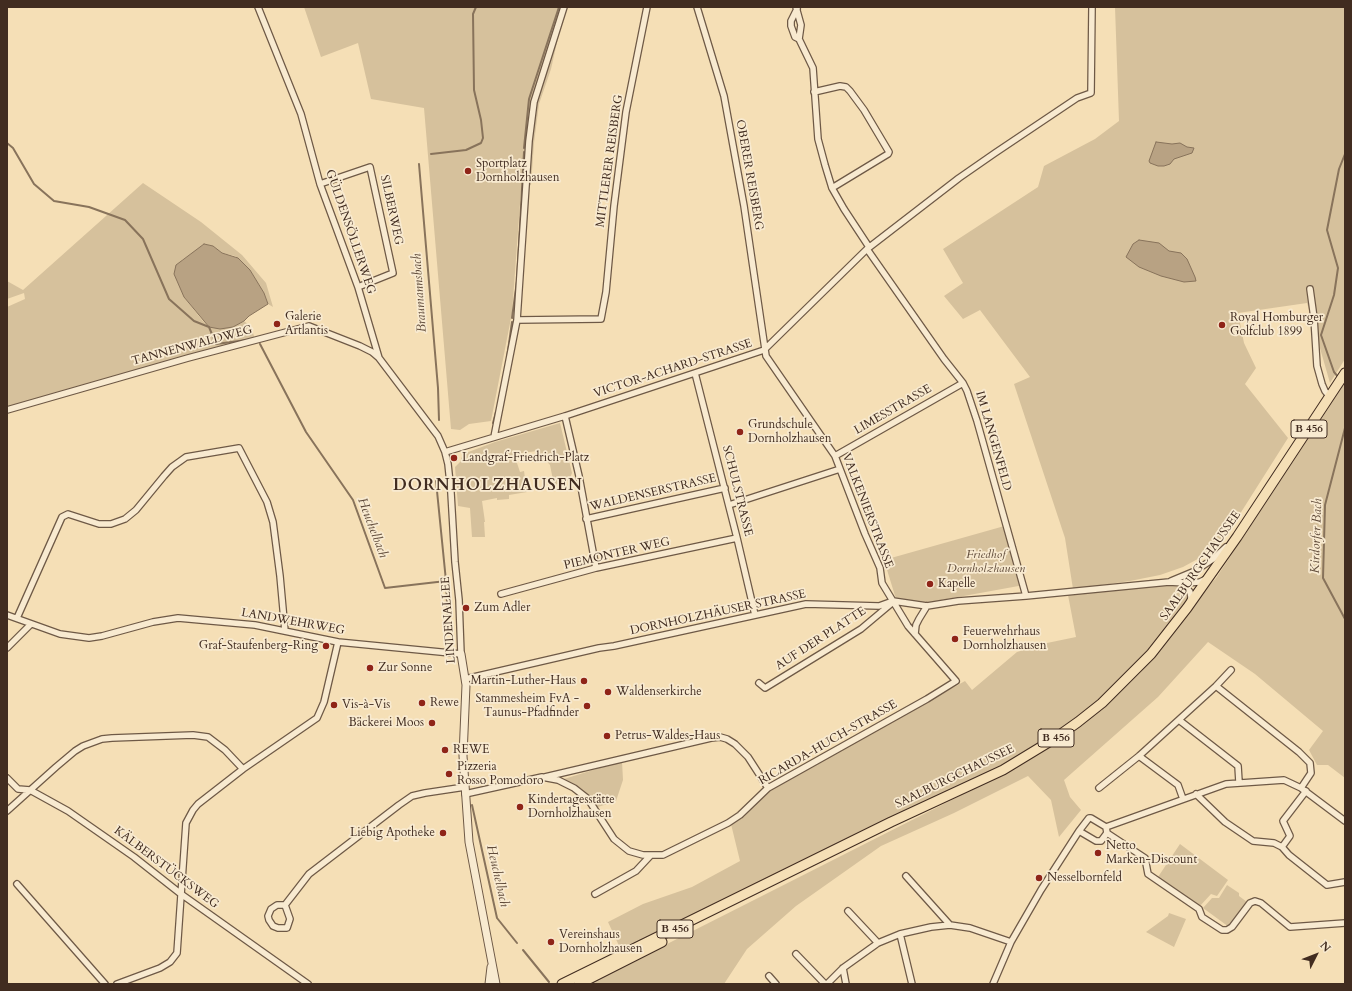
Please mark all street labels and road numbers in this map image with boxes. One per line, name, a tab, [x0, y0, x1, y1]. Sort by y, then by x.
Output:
street label: MITTLERER REISBERG	[594, 94, 626, 228]
street label: OBERER REISBERG	[732, 118, 766, 232]
street label: GÜLDENSÖLLERWEG	[322, 168, 378, 296]
street label: SILBERWEG	[377, 174, 405, 246]
street label: TANNENWALDWEG	[130, 323, 254, 369]
street label: VICTOR-ACHARD-STRASSE	[592, 337, 754, 401]
street label: LIMESSTRASSE	[852, 382, 934, 438]
street label: IM LANGENFELD	[972, 389, 1014, 493]
road number: B 456	[1291, 420, 1327, 438]
street label: SCHULSTRASSE	[719, 444, 755, 538]
street label: VALKENIERSTRASSE	[838, 451, 896, 571]
street label: WALDENSERSTRASSE	[588, 471, 718, 515]
street label: SAALBURGCHAUSSEE	[1158, 508, 1244, 624]
street label: PIEMONTER WEG	[563, 535, 671, 573]
street label: LINDENALLEE	[439, 576, 459, 664]
street label: DORNHOLZHÄUSER STRASSE	[629, 587, 807, 639]
street label: AUF DER PLATTE	[773, 604, 869, 674]
street label: LANDWEHRWEG	[240, 606, 346, 638]
street label: RICARDA-HUCH-STRASSE	[756, 697, 900, 789]
road number: B 456	[1038, 729, 1074, 747]
street label: SAALBURGCHAUSSEE	[893, 742, 1017, 812]
street label: KÄLBERSTÜCKSWEG	[111, 824, 221, 912]
road number: B 456	[657, 920, 693, 938]

